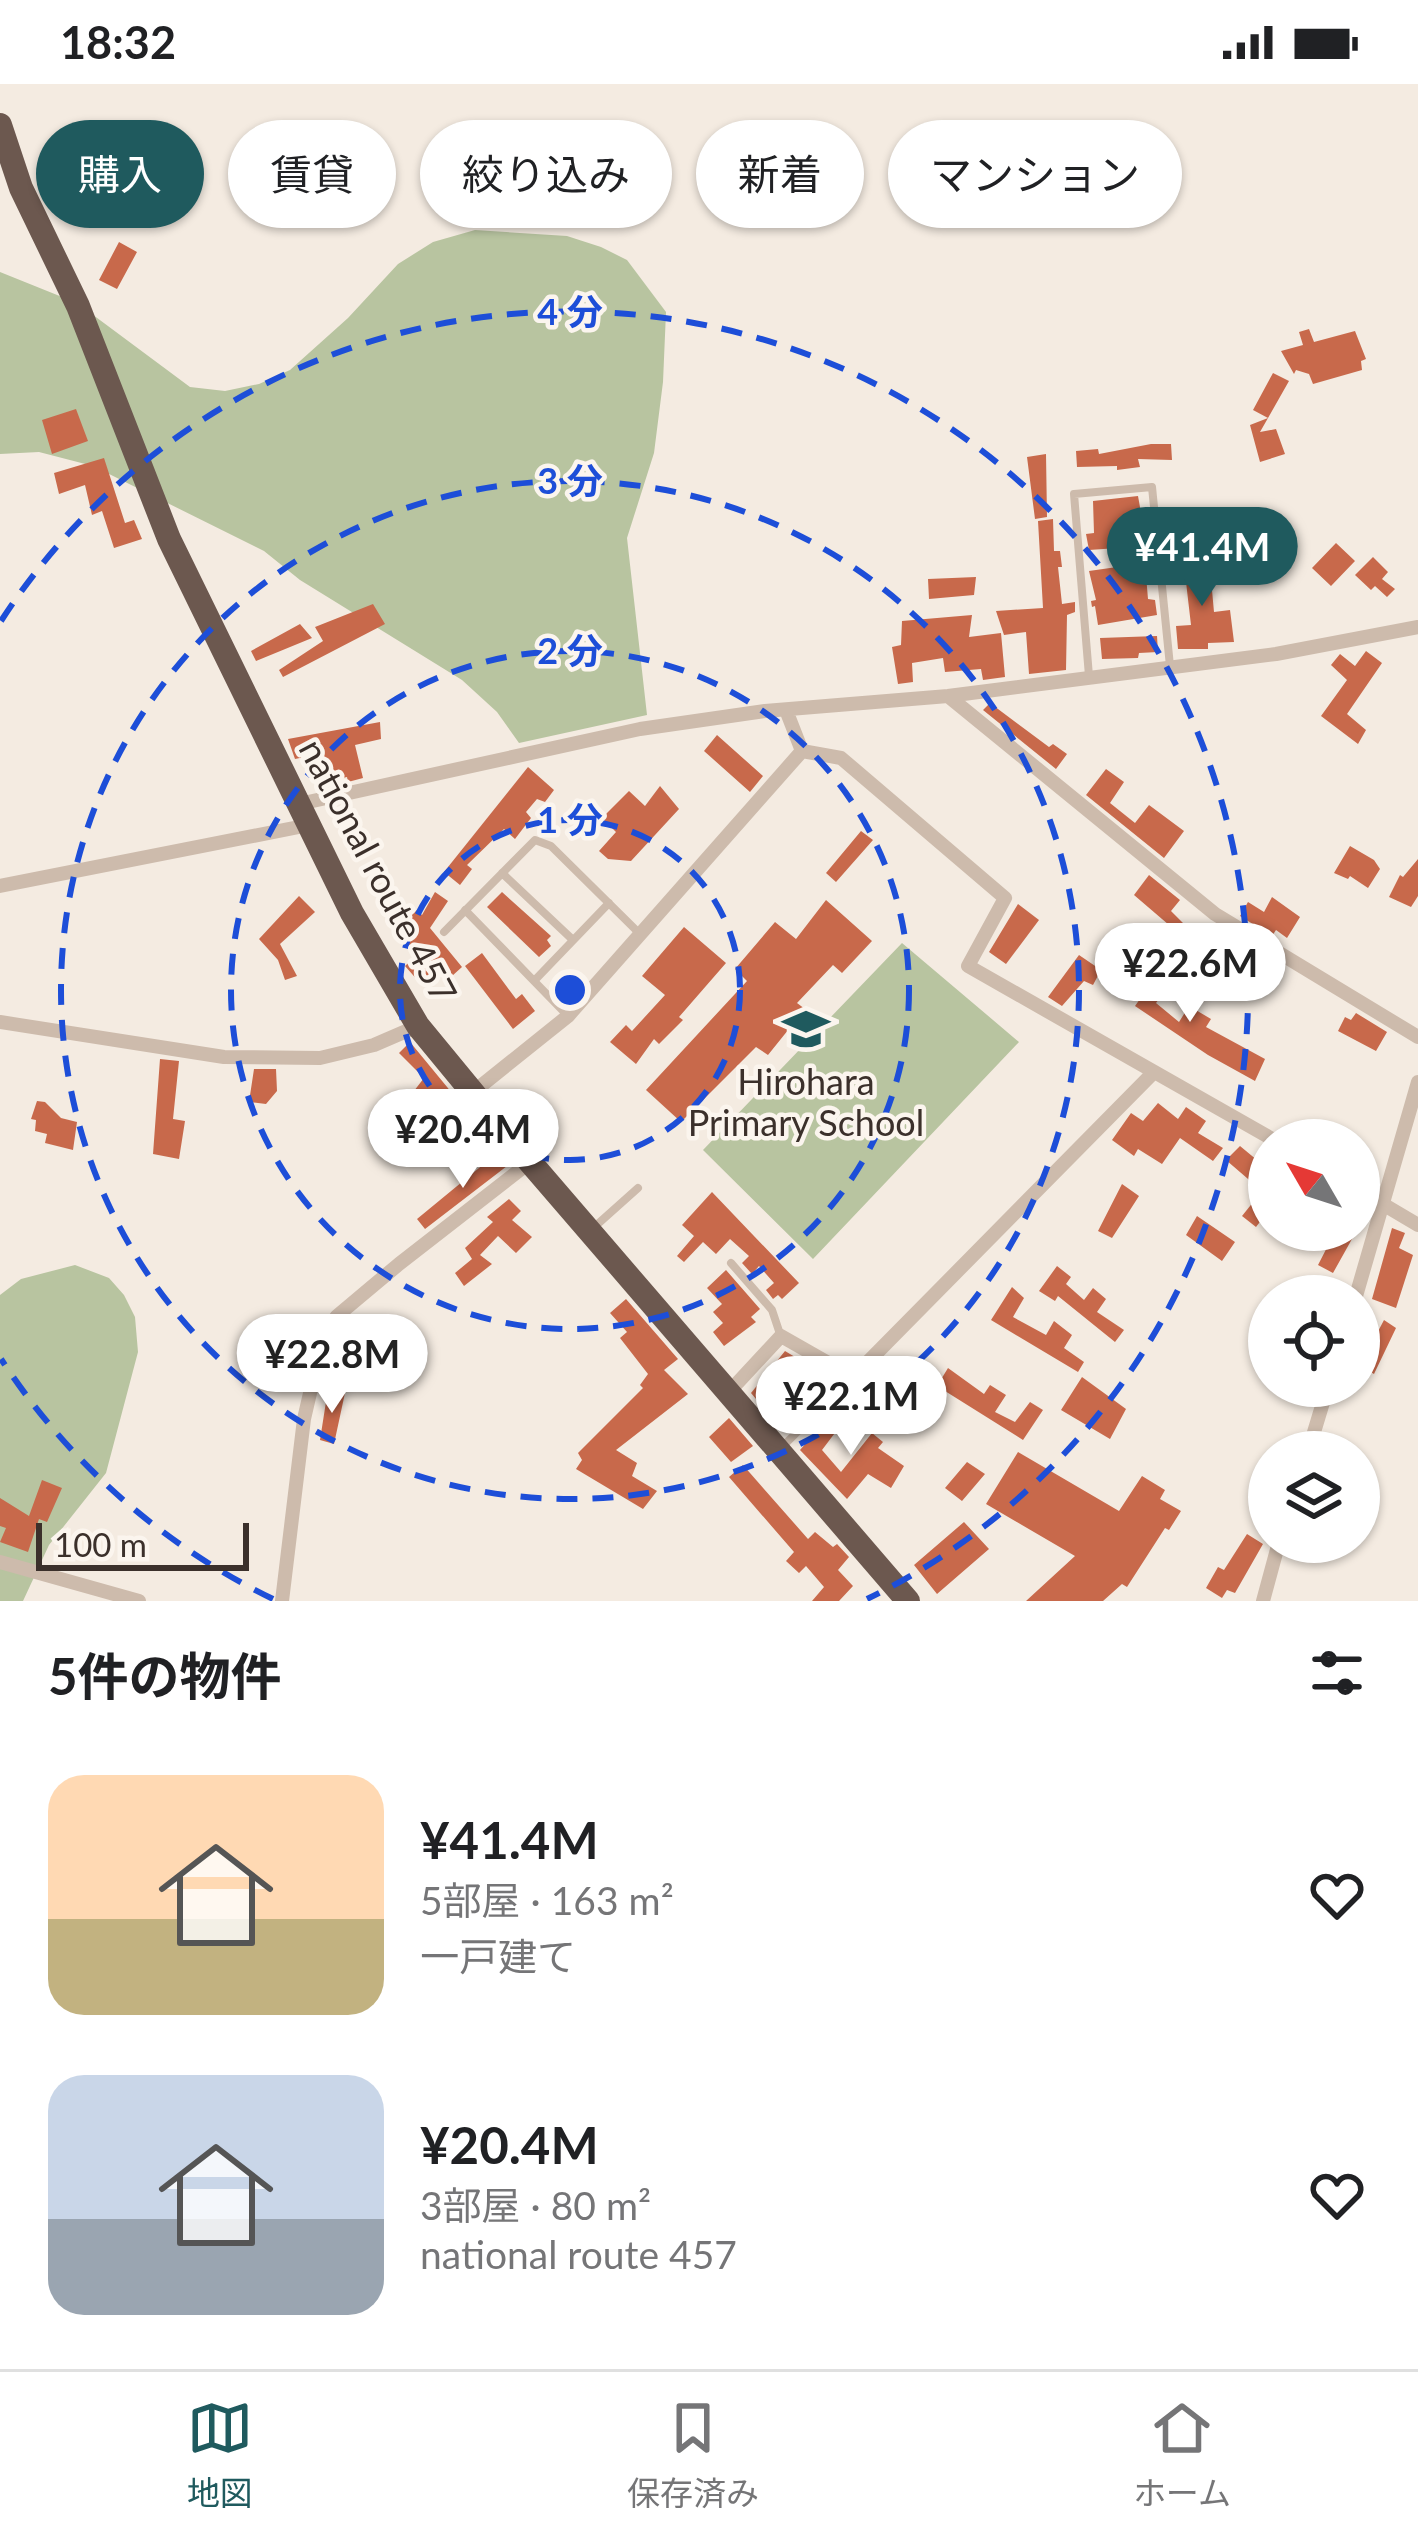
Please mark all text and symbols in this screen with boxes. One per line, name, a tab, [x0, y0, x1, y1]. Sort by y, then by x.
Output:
text: 18:32	[60, 15, 176, 69]
chip: 購入	[36, 120, 204, 228]
chip: 賃貸	[228, 120, 396, 228]
chip: 絞り込み	[420, 120, 672, 228]
chip: 新着	[696, 120, 864, 228]
chip: マンション	[888, 120, 1182, 228]
text: 4 分	[537, 289, 603, 333]
text: 3 分	[537, 458, 603, 502]
pin: ¥41.4M	[1104, 507, 1300, 609]
text: ¥41.4M	[1134, 523, 1270, 569]
text: 2 分	[537, 628, 603, 672]
street label: national route 457	[291, 731, 467, 1010]
text: 1 分	[537, 797, 603, 841]
pin: ¥22.6M	[1092, 923, 1288, 1025]
text: ¥22.6M	[1122, 939, 1258, 985]
centre of rings	[549, 969, 591, 1011]
school or university icon: Hirohara Primary School	[781, 1004, 831, 1054]
place label: Hirohara Primary School	[688, 1059, 924, 1144]
pin: ¥20.4M	[365, 1089, 561, 1191]
text: ¥20.4M	[395, 1105, 531, 1151]
north arrow	[1248, 1119, 1380, 1251]
map controls	[1248, 1119, 1380, 1563]
button: locate	[1248, 1275, 1380, 1407]
pin: ¥22.8M	[234, 1314, 430, 1416]
text: ¥22.8M	[264, 1330, 400, 1376]
pin: ¥22.1M	[753, 1356, 949, 1458]
text: ¥22.1M	[783, 1372, 919, 1418]
button: layers	[1248, 1431, 1380, 1563]
scale bar	[36, 1517, 249, 1570]
text: 100 m	[54, 1524, 147, 1564]
icon: filters	[1304, 1640, 1370, 1706]
text: 5件の物件	[48, 1645, 282, 1706]
text: ¥41.4M	[420, 1809, 599, 1870]
icon: home	[144, 1823, 288, 1967]
icon: heart	[1304, 1862, 1370, 1928]
text: 5部屋 · 163 m²	[420, 1877, 674, 1923]
text: 一戸建て	[420, 1933, 576, 1979]
text: ¥20.4M	[420, 2114, 599, 2175]
icon: home	[144, 2123, 288, 2267]
icon: heart	[1304, 2162, 1370, 2228]
text: 3部屋 · 80 m²	[420, 2182, 651, 2228]
text: national route 457	[420, 2231, 737, 2277]
tab: 地図	[187, 2395, 253, 2515]
tab: 保存済み	[627, 2395, 759, 2515]
tab: ホーム	[1133, 2395, 1231, 2515]

